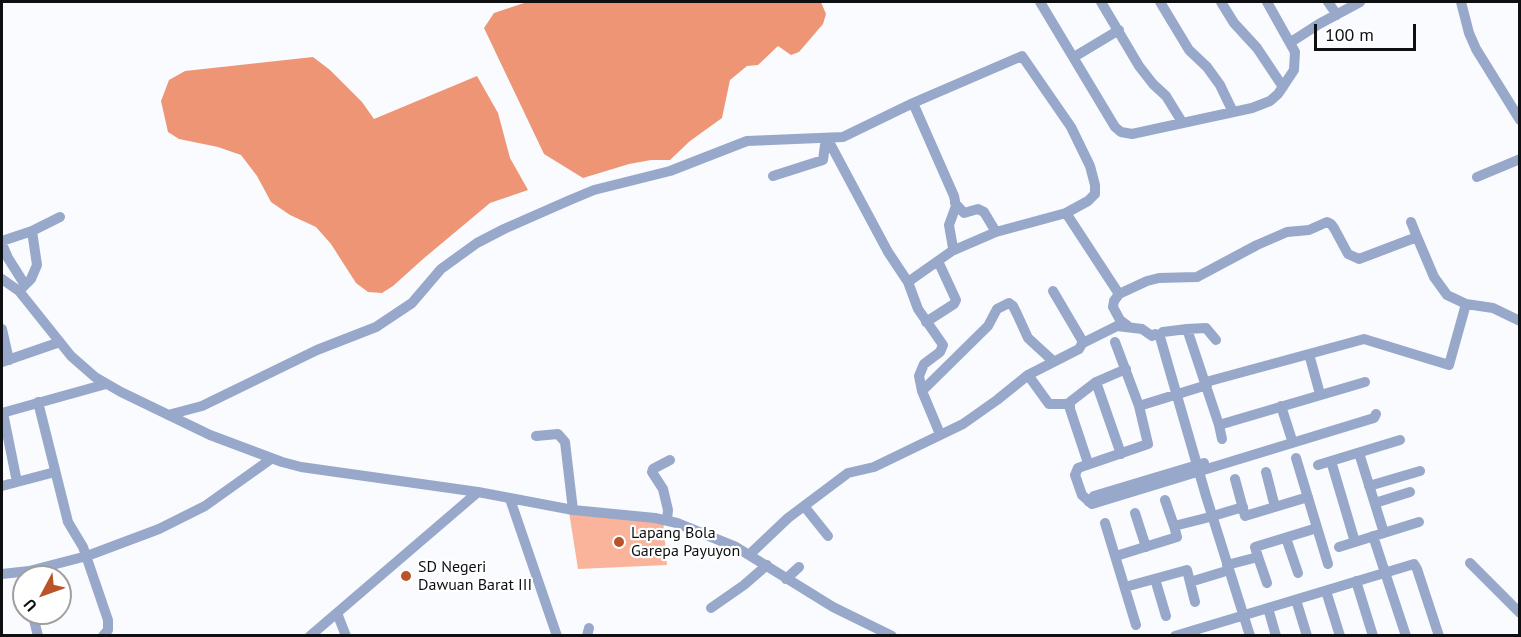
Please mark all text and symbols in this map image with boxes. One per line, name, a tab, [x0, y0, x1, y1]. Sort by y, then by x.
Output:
scale bar	[1317, 12, 1419, 50]
text: 100 m	[1325, 23, 1374, 46]
place label: Lapang Bola Garepa Payuyon	[631, 523, 740, 561]
marker: Lapang Bola Garepa Payuyon	[612, 535, 626, 549]
place label: SD Negeri Dawuan Barat III	[418, 557, 532, 595]
north arrow	[12, 565, 72, 625]
marker: SD Negeri Dawuan Barat III	[399, 569, 413, 583]
text: U	[19, 595, 41, 616]

